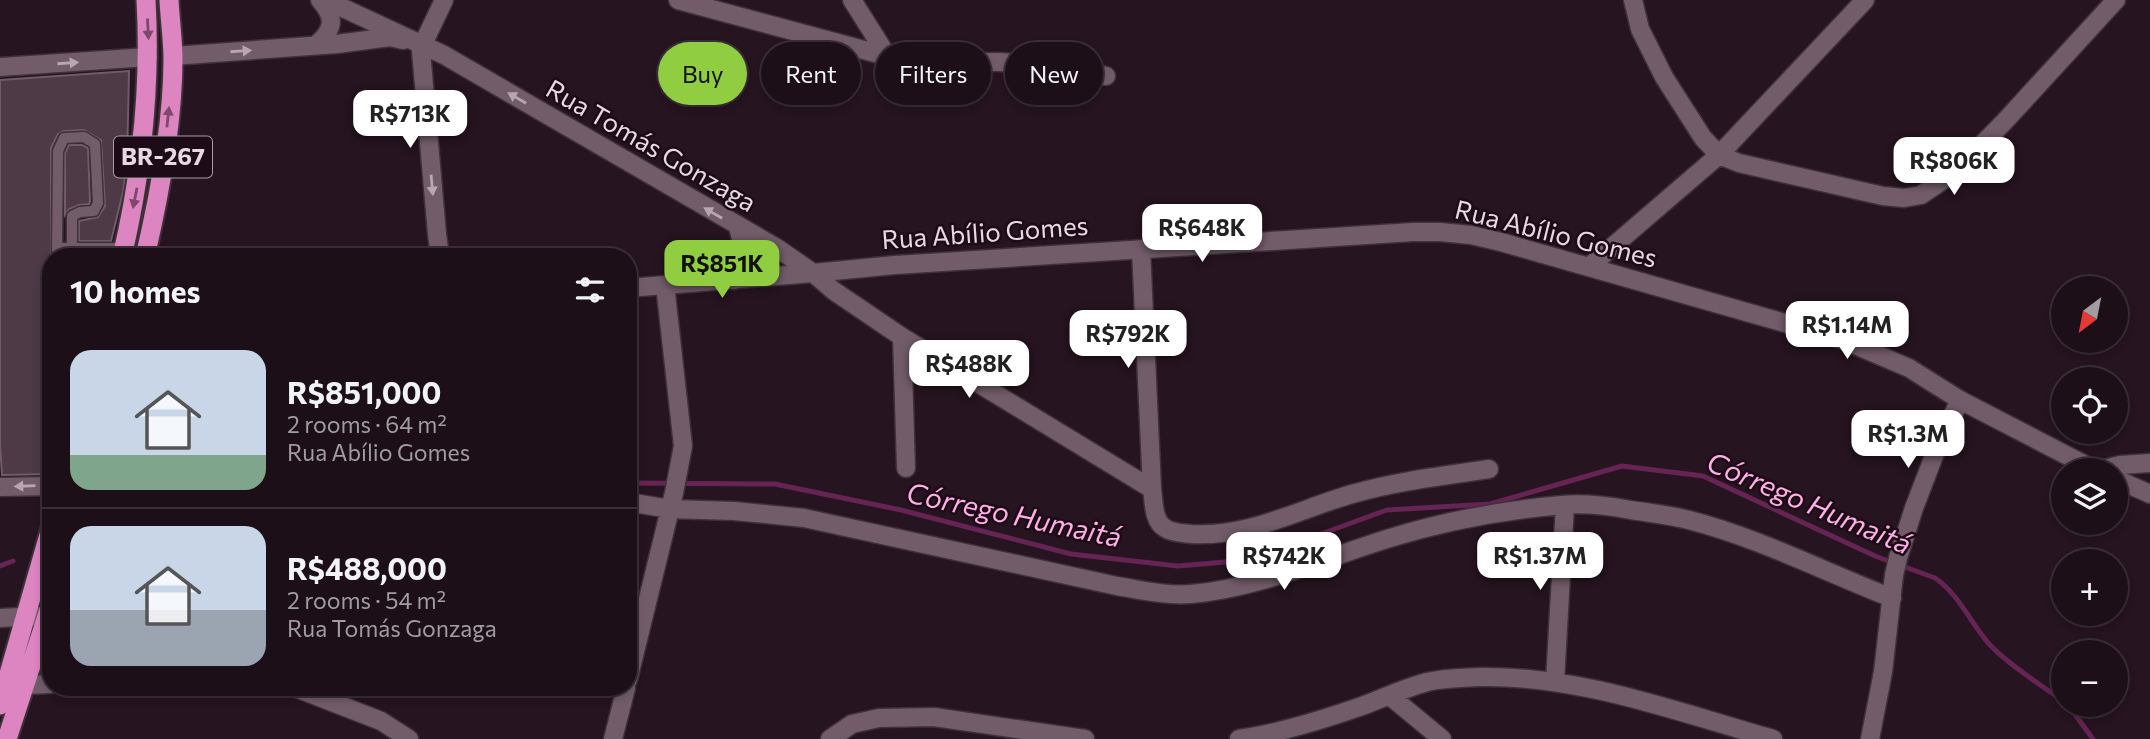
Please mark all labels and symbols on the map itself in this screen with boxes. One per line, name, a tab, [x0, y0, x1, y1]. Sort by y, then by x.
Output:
one-way arrow	[142, 18, 153, 40]
one-way arrow	[231, 45, 253, 56]
one-way arrow	[57, 57, 79, 68]
street label: Rua Tomás Gonzaga	[541, 72, 762, 217]
pin: R$713K	[353, 90, 467, 150]
one-way arrow	[507, 92, 526, 104]
one-way arrow	[163, 106, 174, 128]
road number: BR-267	[114, 136, 212, 177]
pin: R$806K	[1897, 138, 2011, 197]
one-way arrow	[427, 174, 438, 196]
one-way arrow	[129, 187, 140, 209]
street label: Rua Abílio Gomes	[1452, 192, 1661, 273]
pin: R$648K	[1145, 204, 1259, 264]
one-way arrow	[703, 207, 723, 219]
street label: Rua Abílio Gomes	[881, 209, 1089, 254]
pin: R$851K	[665, 240, 779, 300]
north arrow	[2051, 276, 2128, 354]
pin: R$1.14M	[1782, 302, 1912, 361]
pin: R$792K	[1071, 310, 1185, 370]
pin: R$488K	[912, 340, 1026, 400]
pin: R$1.3M	[1851, 410, 1965, 470]
water label: Córrego Humaitá	[1702, 444, 1917, 561]
water label: Córrego Humaitá	[904, 475, 1125, 553]
one-way arrow	[14, 481, 36, 492]
pin: R$742K	[1227, 532, 1341, 592]
pin: R$1.37M	[1475, 532, 1605, 592]

